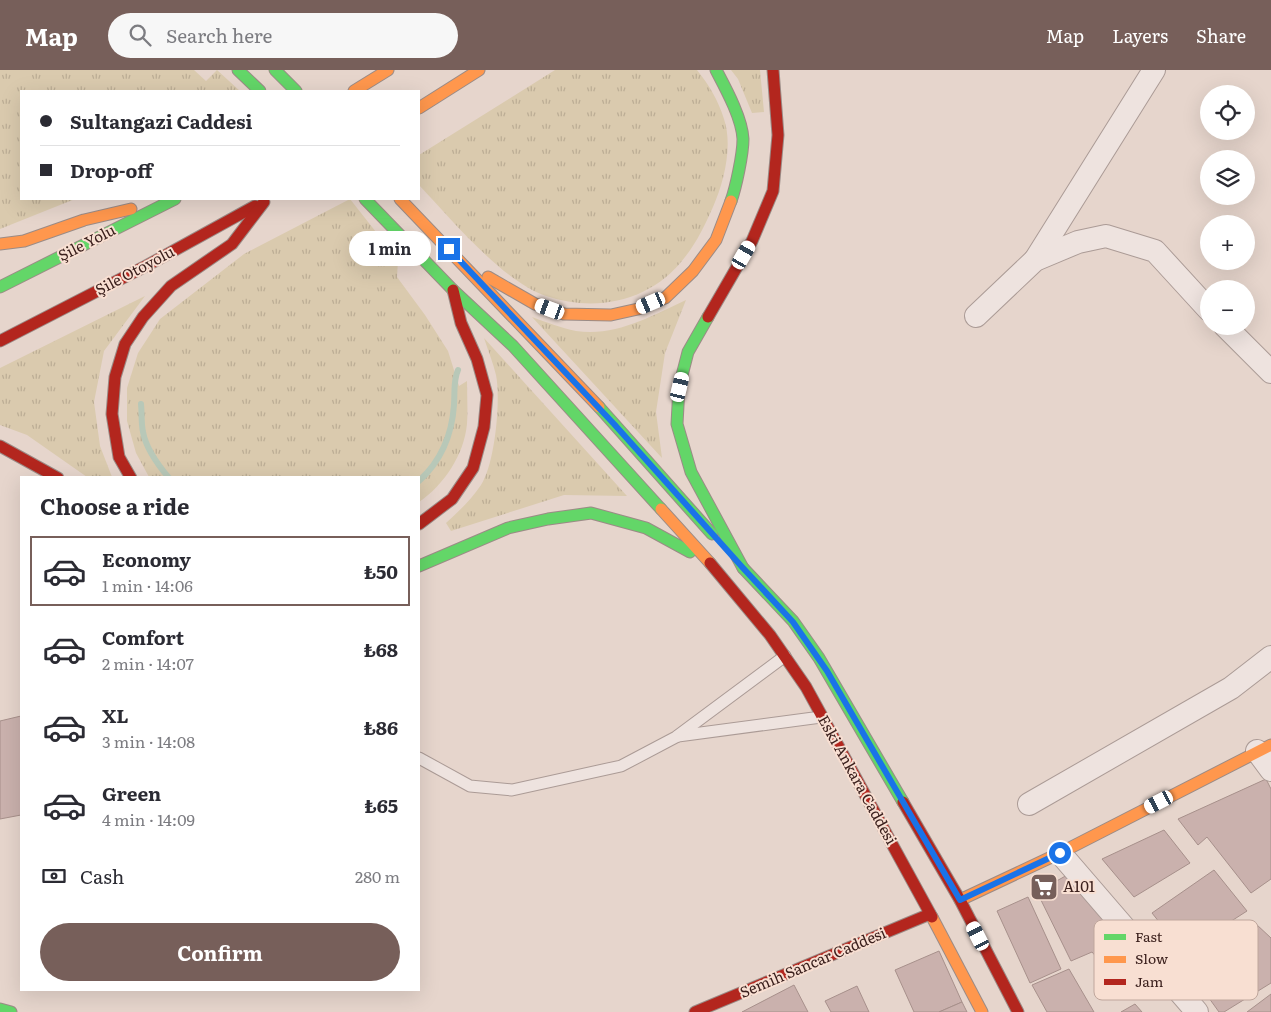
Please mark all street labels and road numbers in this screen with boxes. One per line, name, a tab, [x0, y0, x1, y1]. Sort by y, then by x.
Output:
street label: Şile Yolu	[54, 217, 120, 266]
street label: Şile Otoyolu	[91, 239, 178, 300]
street label: Eski Ankara Caddesi	[813, 710, 904, 848]
street label: Semih Sancar Caddesi	[736, 920, 889, 1003]

